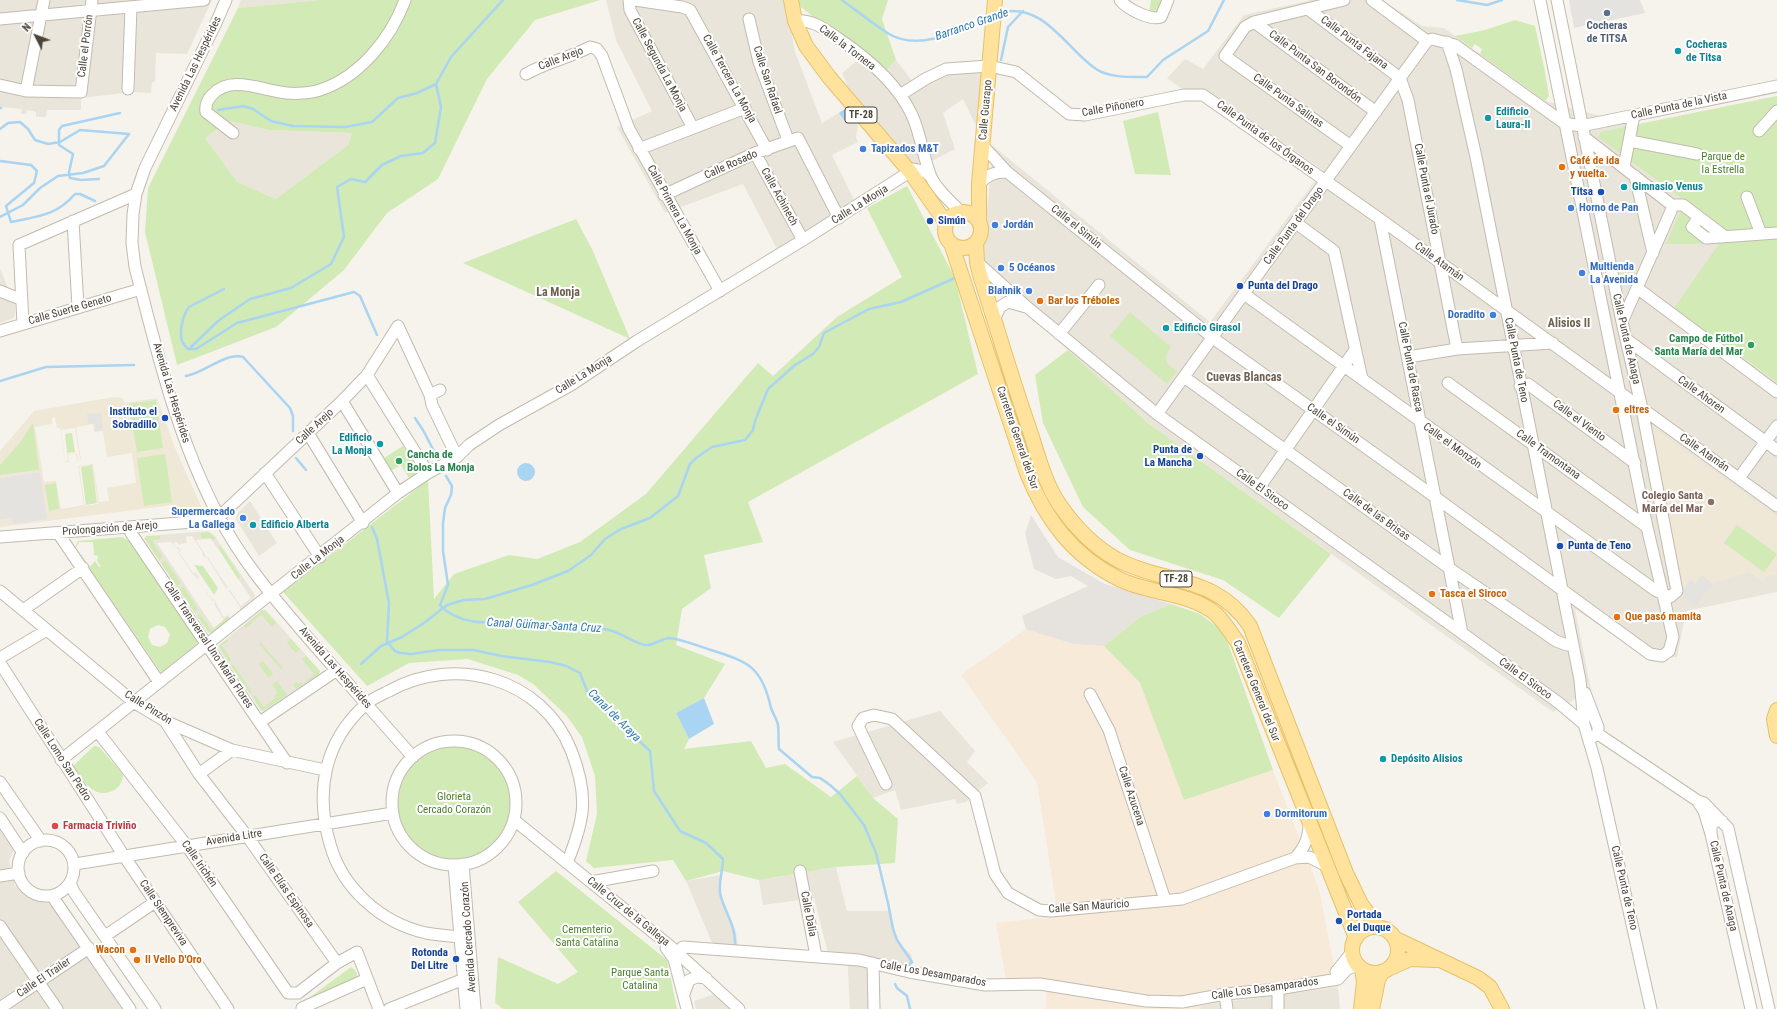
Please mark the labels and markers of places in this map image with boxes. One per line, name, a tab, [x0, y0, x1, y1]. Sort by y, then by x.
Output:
marker: Cocheras de TITSA	[1602, 8, 1612, 18]
place label: Cocheras de TITSA	[1586, 19, 1628, 45]
place label: Cocheras de Titsa	[1686, 38, 1727, 64]
marker: Cocheras de Titsa	[1673, 46, 1683, 56]
place label: Edificio Laura-II	[1496, 105, 1530, 131]
marker: Edificio Laura-II	[1483, 113, 1493, 123]
place label: Tapizados M&T	[871, 142, 939, 156]
marker: Tapizados M&T	[858, 144, 868, 154]
place label: Café de ida y vuelta.	[1570, 154, 1619, 180]
marker: Café de ida y vuelta.	[1557, 162, 1567, 172]
place label: Gimnasio Venus	[1632, 180, 1703, 194]
marker: Gimnasio Venus	[1619, 182, 1629, 192]
place label: Titsa	[1571, 185, 1593, 199]
marker: Titsa	[1596, 187, 1606, 197]
place label: Horno de Pan	[1579, 201, 1638, 215]
marker: Horno de Pan	[1566, 203, 1576, 213]
place label: Simún	[938, 214, 966, 228]
marker: Simún	[925, 216, 935, 226]
place label: Jordán	[1003, 218, 1033, 232]
marker: Jordán	[990, 220, 1000, 230]
place label: Multienda La Avenida	[1590, 260, 1638, 286]
place label: 5 Océanos	[1009, 261, 1055, 275]
marker: 5 Océanos	[996, 263, 1006, 273]
marker: Multienda La Avenida	[1577, 268, 1587, 278]
place label: Punta del Drago	[1248, 279, 1318, 293]
marker: Punta del Drago	[1235, 281, 1245, 291]
place label: Blahnik	[988, 284, 1021, 298]
marker: Blahnik	[1024, 286, 1034, 296]
place label: Bar los Tréboles	[1048, 294, 1120, 308]
marker: Bar los Tréboles	[1035, 296, 1045, 306]
place label: Doradito	[1448, 308, 1485, 322]
marker: Doradito	[1488, 310, 1498, 320]
place label: Edificio Girasol	[1174, 321, 1240, 335]
marker: Edificio Girasol	[1161, 323, 1171, 333]
place label: Campo de Fútbol Santa María del Mar	[1654, 332, 1743, 358]
marker: Campo de Fútbol Santa María del Mar	[1746, 340, 1756, 350]
place label: eltres	[1624, 403, 1649, 417]
place label: Instituto el Sobradillo	[109, 405, 157, 431]
marker: eltres	[1611, 405, 1621, 415]
marker: Instituto el Sobradillo	[160, 413, 170, 423]
place label: Edificio La Monja	[332, 431, 372, 457]
marker: Edificio La Monja	[375, 439, 385, 449]
place label: Punta de La Mancha	[1144, 443, 1192, 469]
place label: Cancha de Bolos La Monja	[407, 448, 475, 474]
marker: Punta de La Mancha	[1195, 451, 1205, 461]
marker: Cancha de Bolos La Monja	[394, 456, 404, 466]
place label: Colegio Santa María del Mar	[1642, 489, 1703, 515]
marker: Colegio Santa María del Mar	[1706, 497, 1716, 507]
place label: Supermercado La Gallega	[171, 505, 235, 531]
marker: Supermercado La Gallega	[238, 513, 248, 523]
place label: Edificio Alberta	[261, 518, 329, 532]
marker: Edificio Alberta	[248, 520, 258, 530]
place label: Punta de Teno	[1568, 539, 1631, 553]
marker: Punta de Teno	[1555, 541, 1565, 551]
place label: Tasca el Siroco	[1440, 587, 1507, 601]
marker: Tasca el Siroco	[1427, 589, 1437, 599]
place label: Que pasó mamita	[1625, 610, 1701, 624]
marker: Que pasó mamita	[1612, 612, 1622, 622]
place label: Depósito Alisios	[1391, 752, 1463, 766]
marker: Depósito Alisios	[1378, 754, 1388, 764]
place label: Dormitorum	[1275, 807, 1327, 821]
marker: Dormitorum	[1262, 809, 1272, 819]
place label: Farmacia Triviño	[63, 819, 136, 833]
marker: Farmacia Triviño	[50, 821, 60, 831]
place label: Portada del Duque	[1347, 908, 1391, 934]
marker: Portada del Duque	[1334, 916, 1344, 926]
place label: Wacon	[96, 943, 125, 957]
marker: Wacon	[128, 945, 138, 955]
place label: Rotonda Del Litre	[411, 946, 448, 972]
place label: Il Vello D'Oro	[145, 953, 202, 967]
marker: Rotonda Del Litre	[451, 954, 461, 964]
marker: Il Vello D'Oro	[132, 955, 142, 965]

